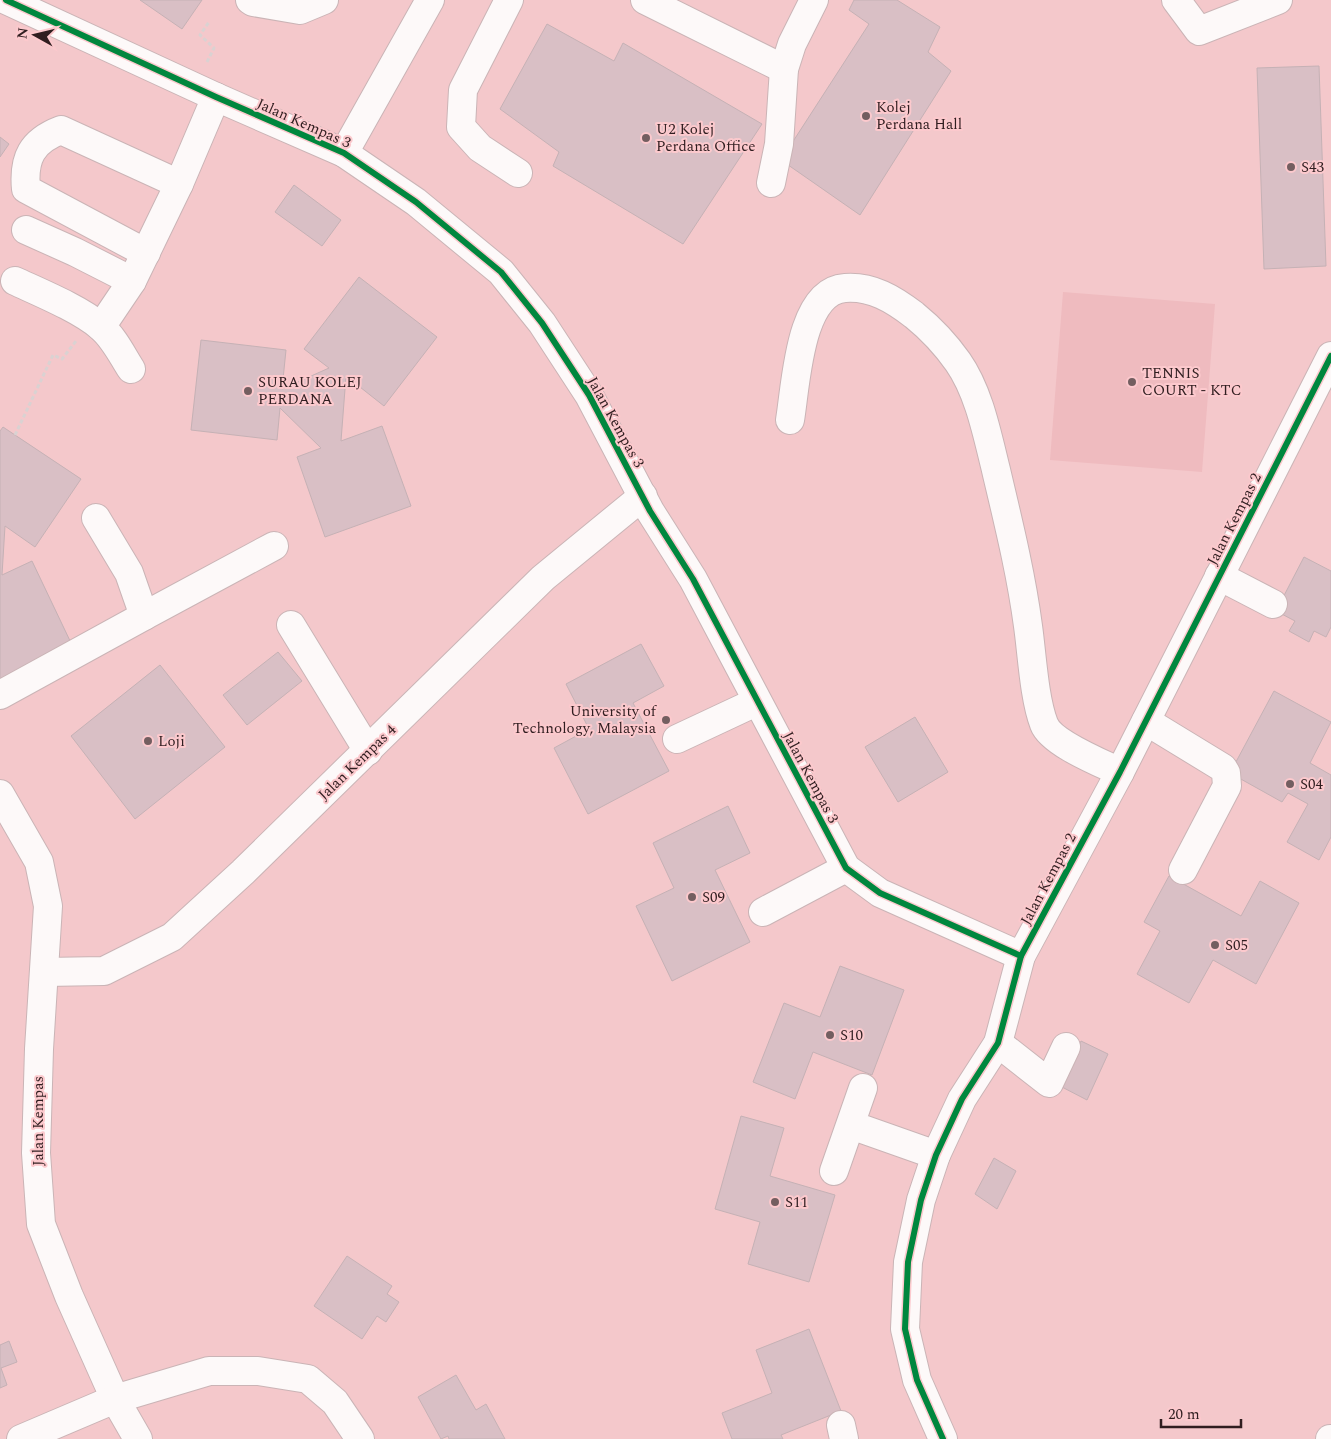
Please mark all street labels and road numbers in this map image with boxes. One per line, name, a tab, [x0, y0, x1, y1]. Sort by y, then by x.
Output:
street label: Jalan Kempas 3	[253, 92, 355, 155]
street label: Jalan Kempas 3	[581, 372, 650, 472]
street label: Jalan Kempas 2	[1201, 469, 1268, 570]
street label: Jalan Kempas 4	[313, 719, 402, 806]
street label: Jalan Kempas 3	[777, 727, 845, 828]
street label: Jalan Kempas 2	[1015, 829, 1082, 929]
street label: Jalan Kempas	[27, 1076, 50, 1166]

